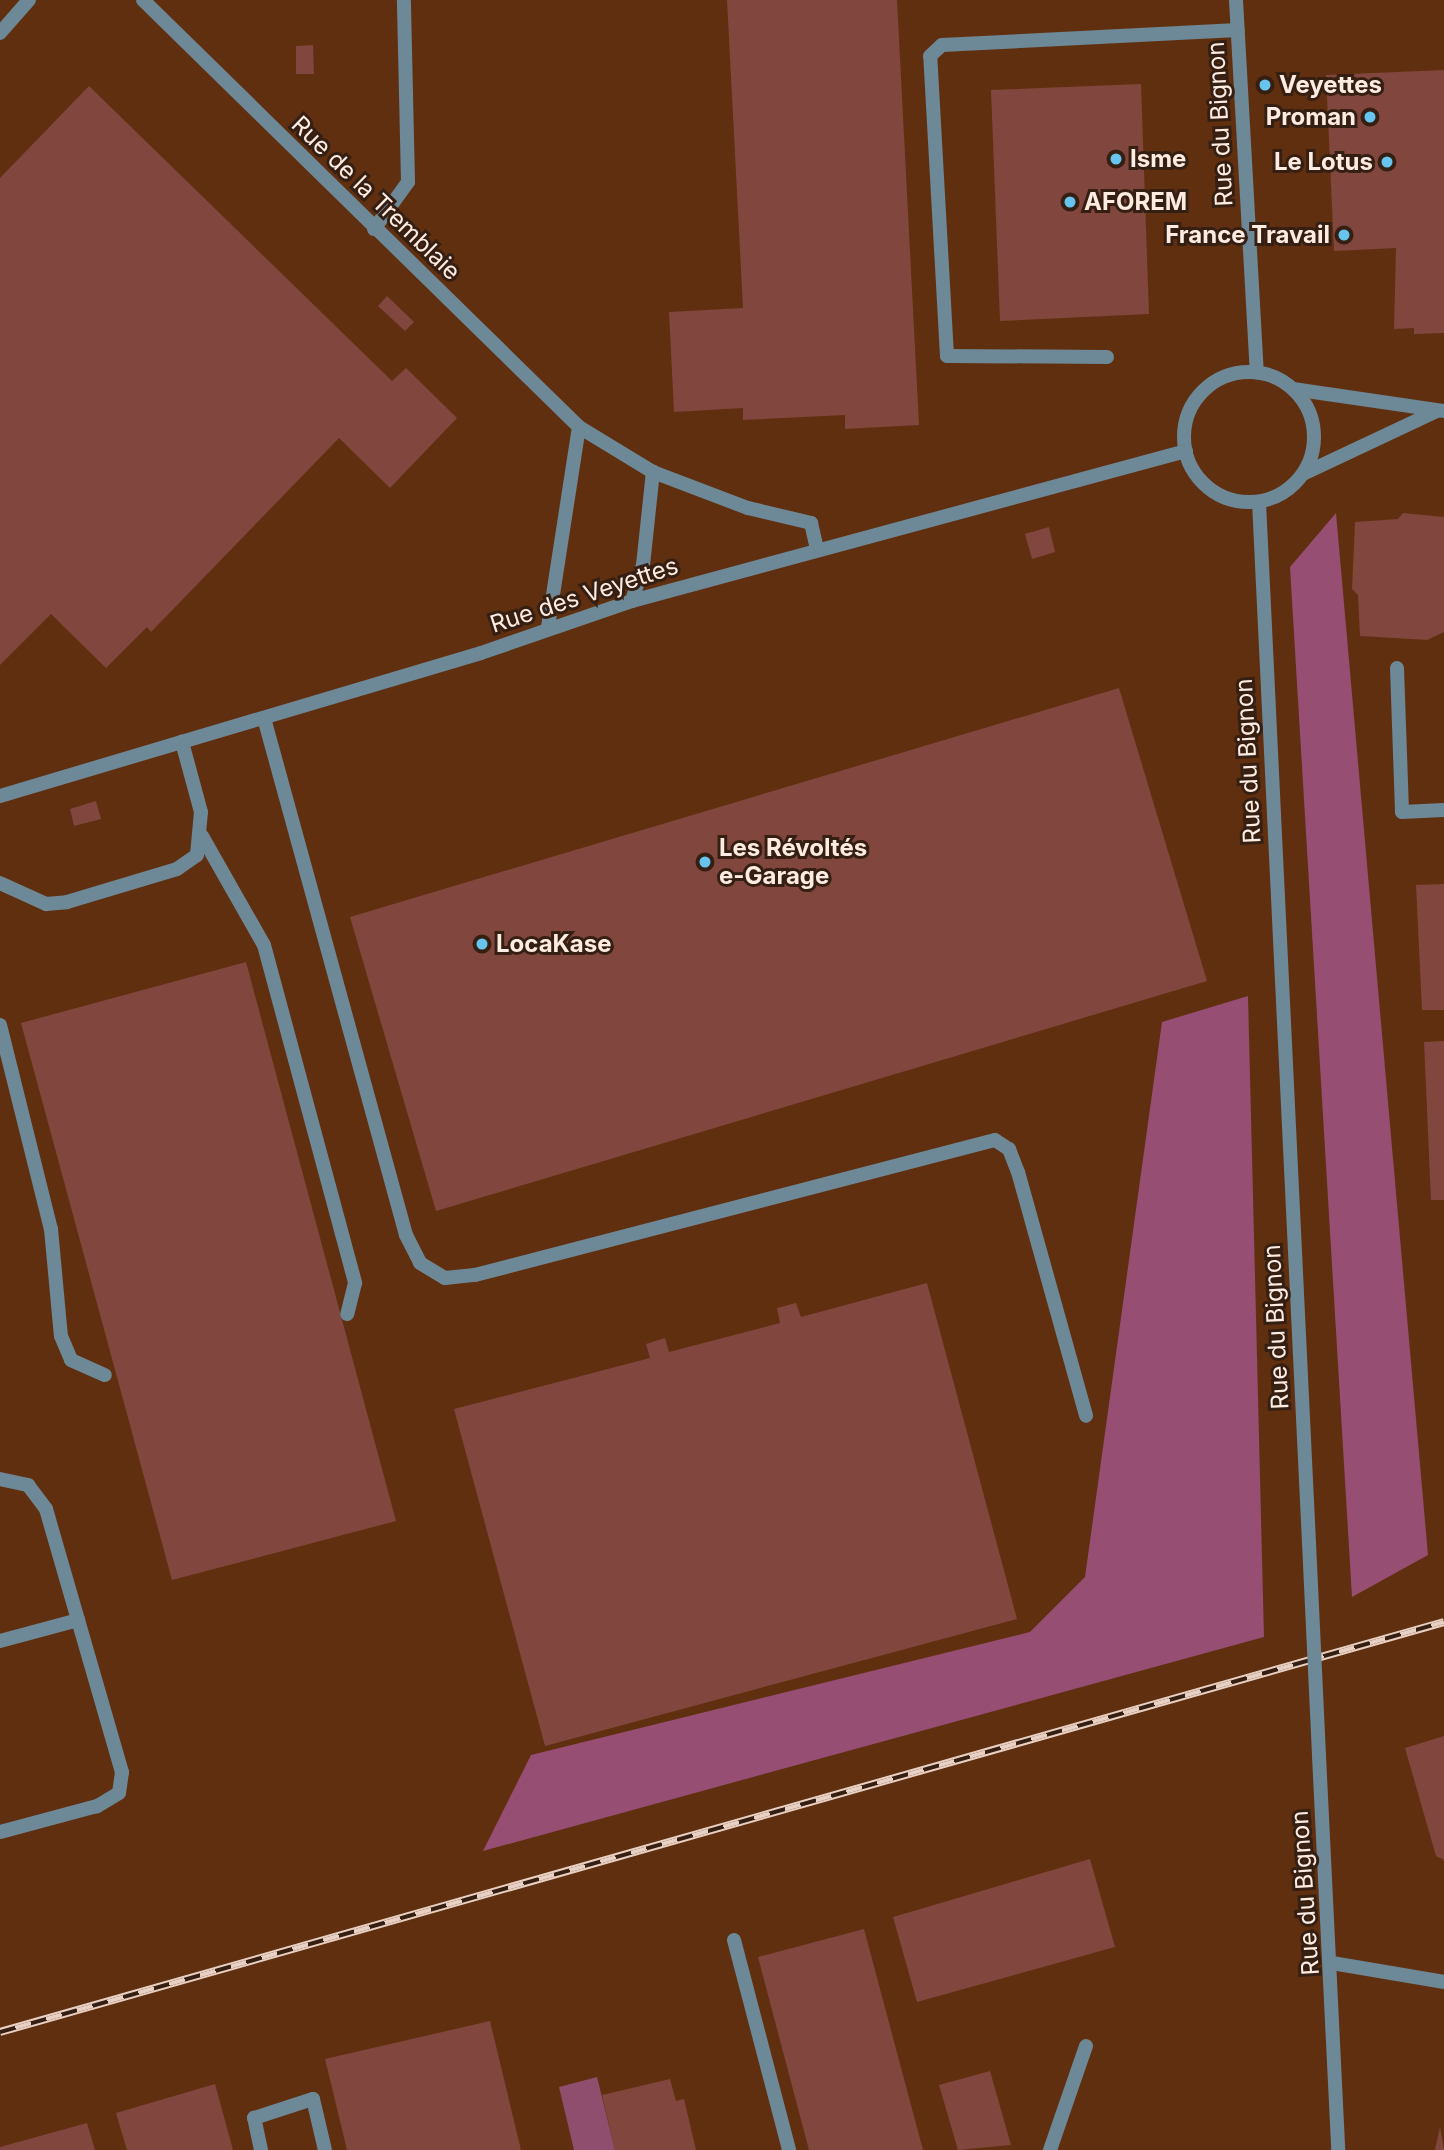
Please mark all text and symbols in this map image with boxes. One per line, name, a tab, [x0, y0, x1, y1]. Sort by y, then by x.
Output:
street label: Rue du Bignon	[1201, 41, 1239, 207]
place label: Veyettes	[1279, 71, 1382, 99]
marker: Veyettes	[1257, 77, 1273, 93]
place label: Proman	[1266, 103, 1356, 131]
marker: Proman	[1362, 109, 1378, 125]
street label: Rue de la Tremblaie	[286, 110, 466, 286]
place label: Isme	[1130, 145, 1186, 173]
place label: Le Lotus	[1274, 148, 1373, 176]
marker: Isme	[1108, 151, 1124, 167]
marker: Le Lotus	[1379, 154, 1395, 170]
place label: AFOREM	[1084, 188, 1187, 216]
marker: AFOREM	[1062, 194, 1078, 210]
place label: France Travail	[1165, 221, 1330, 249]
marker: France Travail	[1336, 227, 1352, 243]
street label: Rue des Veyettes	[486, 551, 682, 639]
street label: Rue du Bignon	[1229, 678, 1267, 844]
place label: Les Révoltés e-Garage	[719, 834, 867, 890]
marker: Les Révoltés e-Garage	[697, 854, 713, 870]
place label: LocaKase	[496, 930, 612, 958]
marker: LocaKase	[474, 936, 490, 952]
street label: Rue du Bignon	[1257, 1244, 1295, 1410]
street label: Rue du Bignon	[1285, 1810, 1325, 1976]

